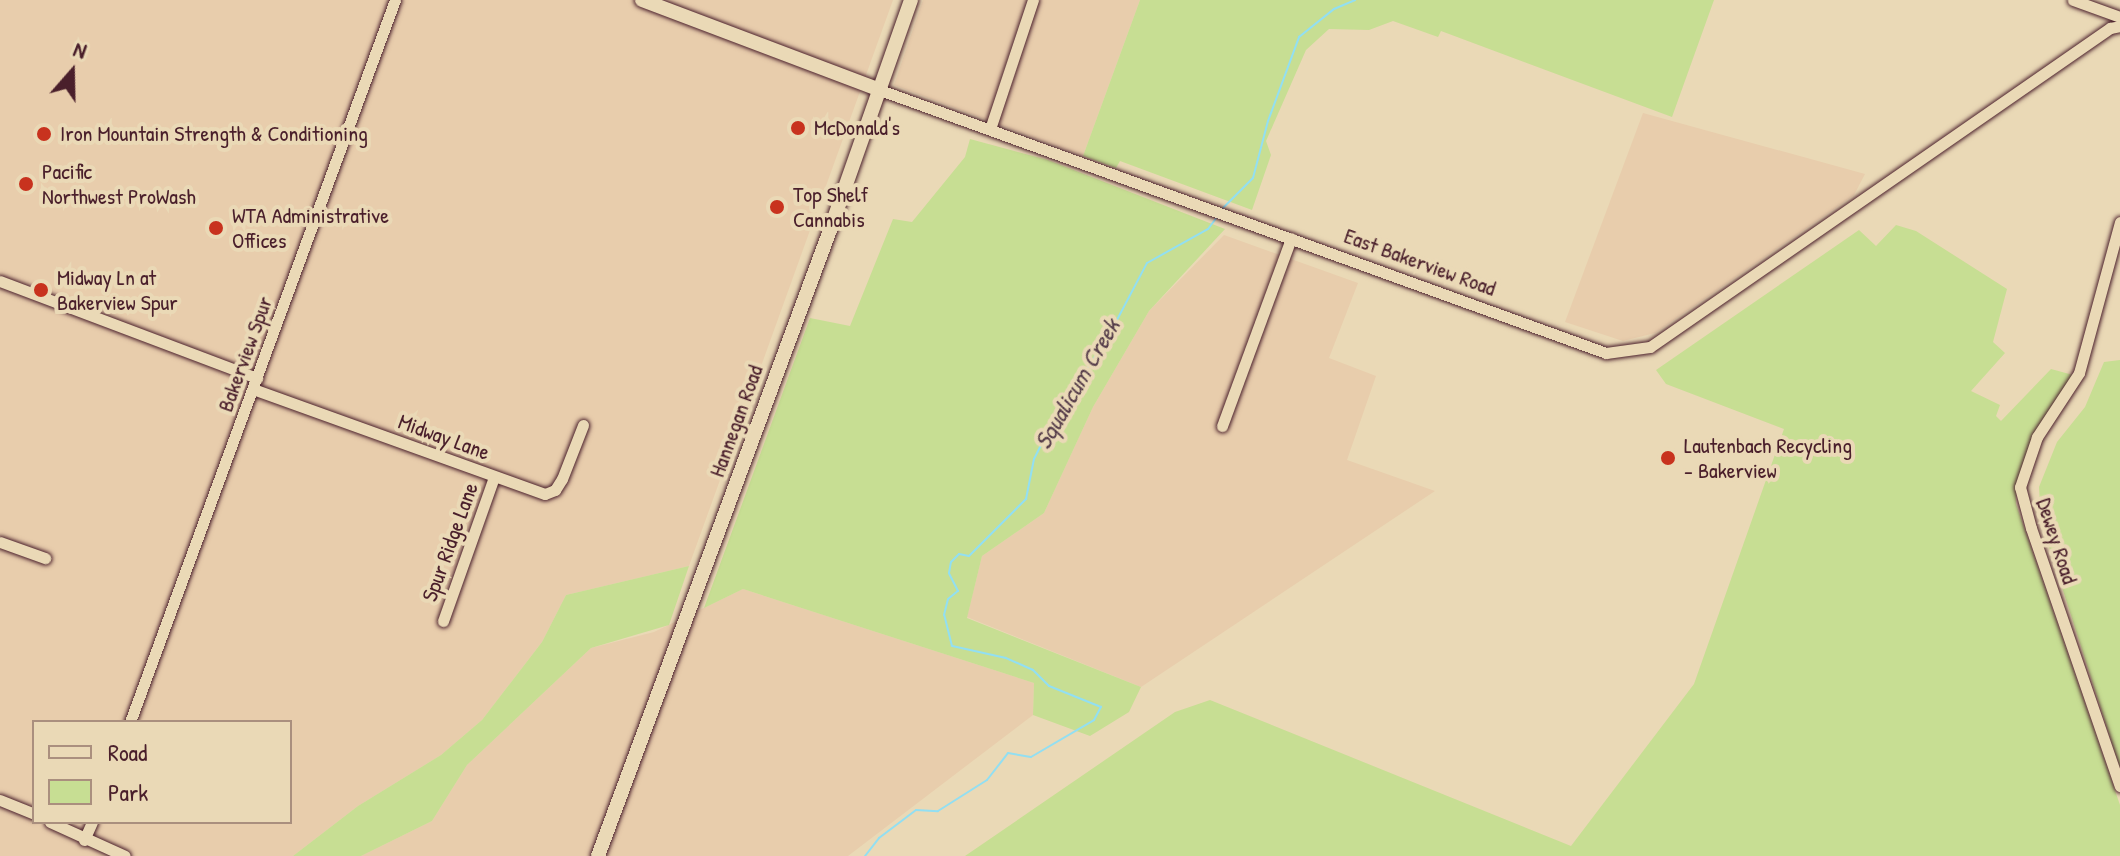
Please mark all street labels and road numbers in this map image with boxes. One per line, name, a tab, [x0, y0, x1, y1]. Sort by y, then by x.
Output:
street label: East Bakerview Road	[1341, 222, 1499, 302]
street label: Bakerview Spur	[212, 293, 278, 415]
street label: Hannegan Road	[704, 361, 768, 481]
street label: Midway Lane	[395, 408, 493, 466]
street label: Spur Ridge Lane	[416, 479, 484, 605]
street label: Dewey Road	[2031, 495, 2083, 587]

